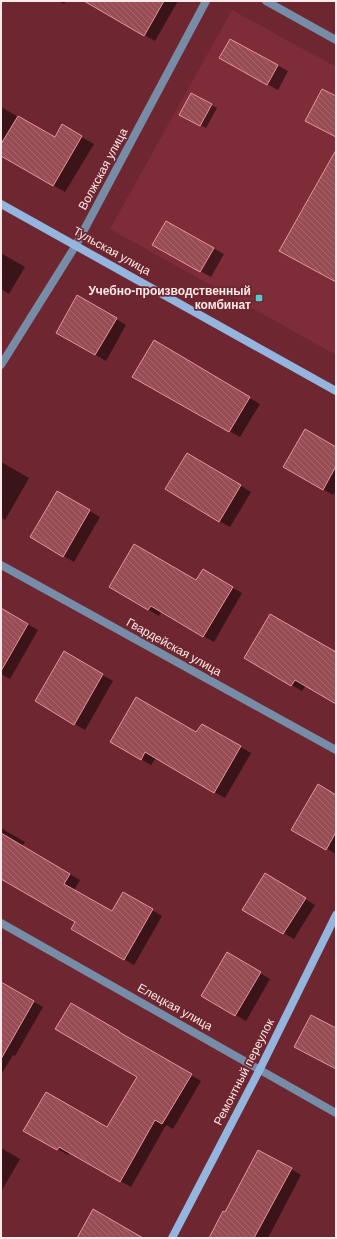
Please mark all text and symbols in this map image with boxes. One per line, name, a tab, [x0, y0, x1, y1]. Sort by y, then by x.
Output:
street label: Волжская улица	[76, 125, 131, 212]
street label: Тульская улица	[71, 224, 154, 278]
place label: Учебно-производственный комбинат	[88, 284, 251, 312]
marker: Учебно-производственный комбинат	[254, 293, 264, 303]
street label: Гвардейская улица	[124, 615, 224, 679]
street label: Елецкая улица	[135, 981, 215, 1034]
street label: Ремонтный переулок	[211, 1016, 277, 1128]

